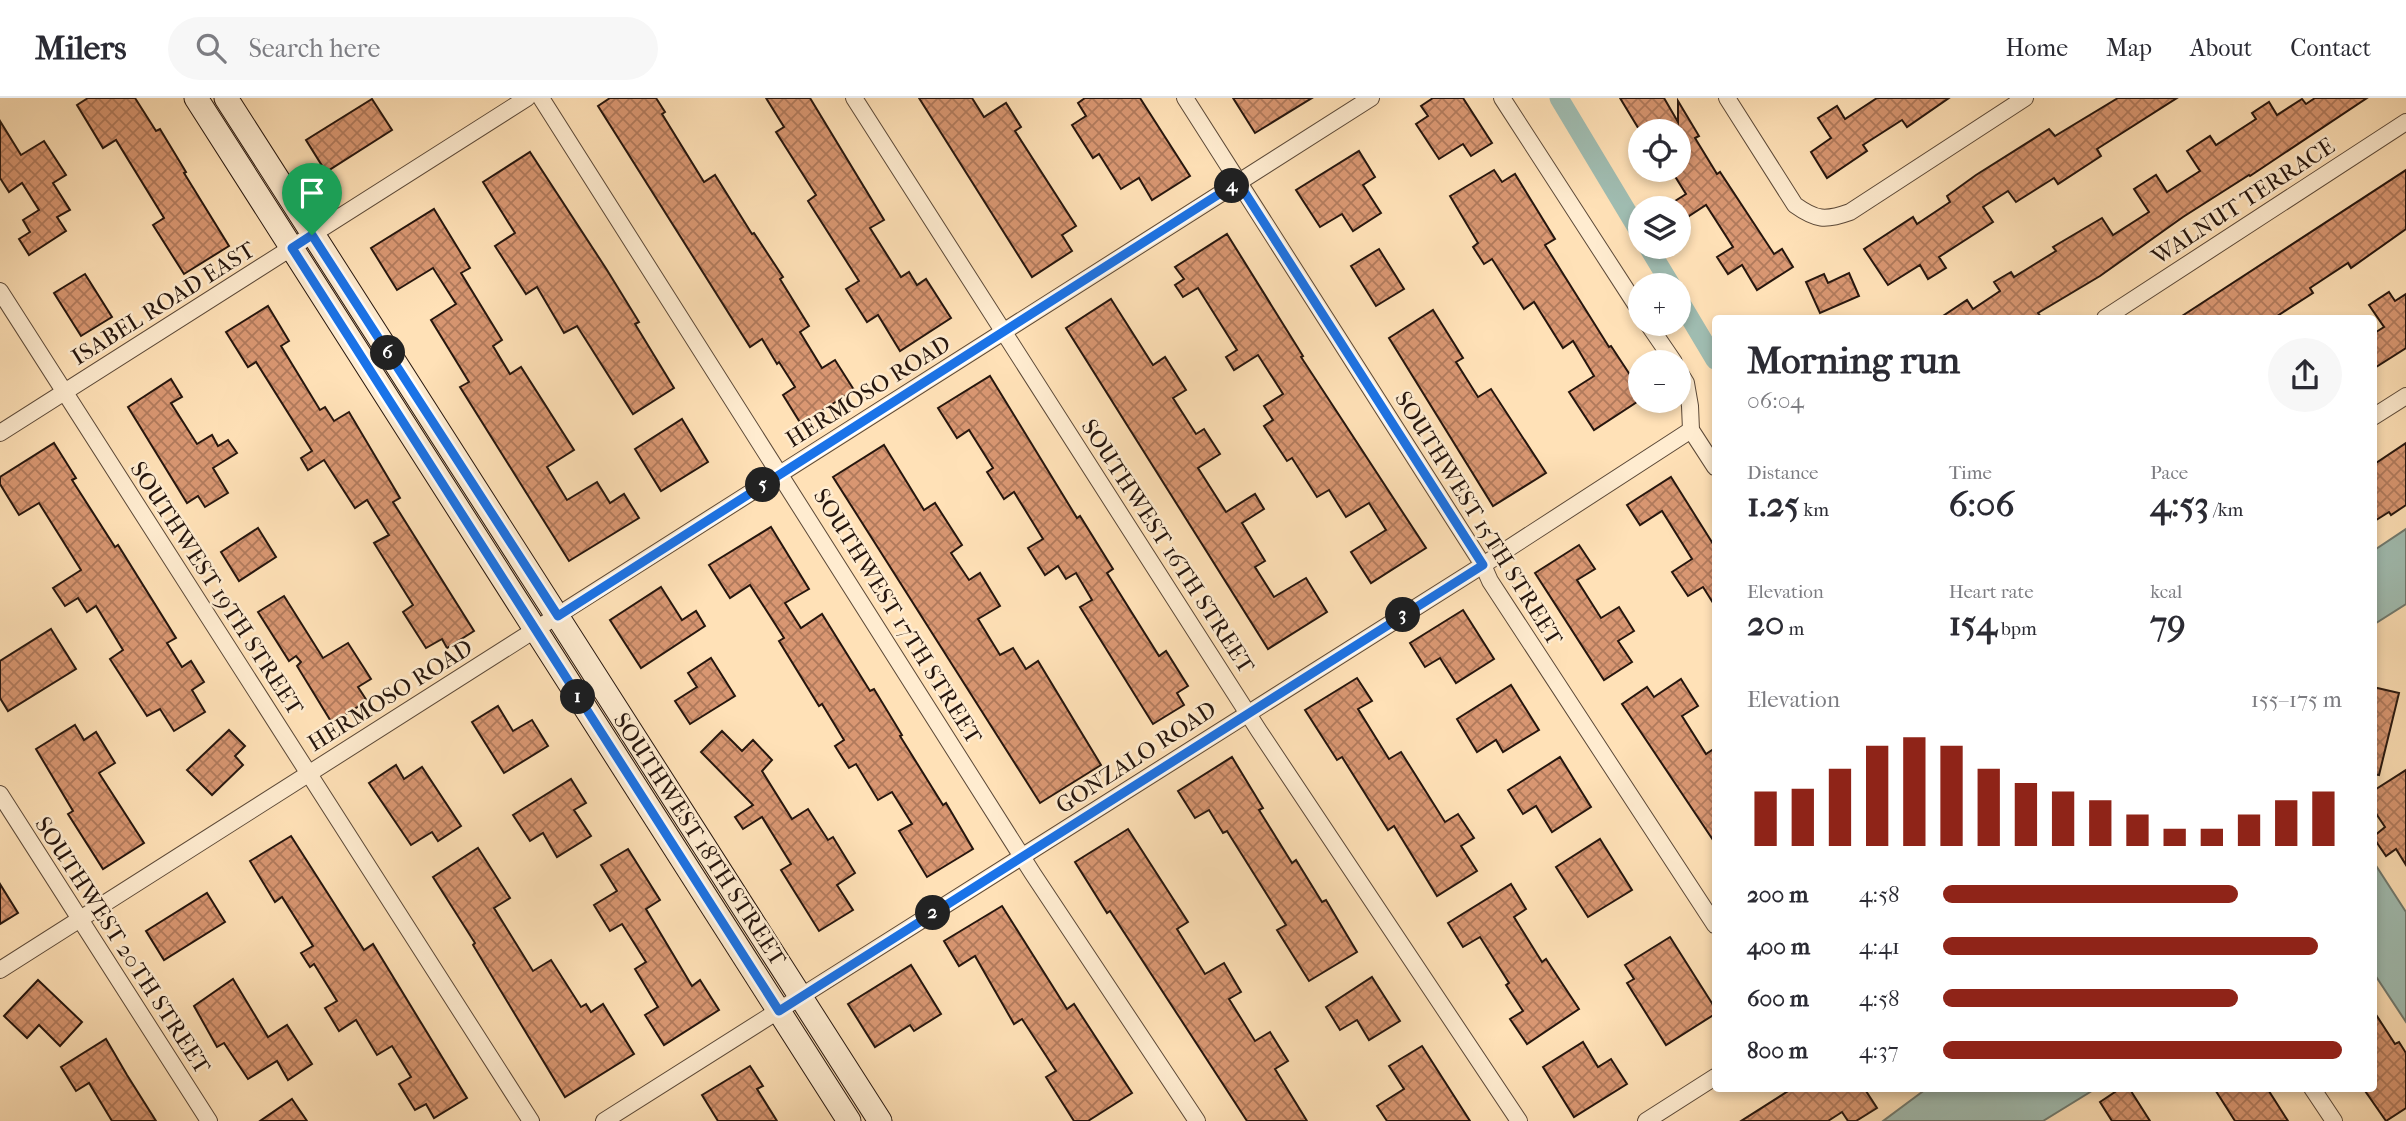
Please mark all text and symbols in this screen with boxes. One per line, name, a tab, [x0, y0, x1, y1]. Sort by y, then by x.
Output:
search box	[168, 17, 658, 80]
text: Milers	[35, 29, 126, 68]
icon: search	[192, 29, 230, 67]
text: Search here	[248, 33, 380, 64]
text: Home	[2006, 34, 2068, 62]
text: Map	[2106, 34, 2152, 62]
text: About	[2190, 34, 2252, 62]
text: Contact	[2290, 34, 2371, 62]
map controls	[1628, 119, 1691, 413]
button: locate	[1628, 119, 1691, 182]
street label: WALNUT TERRACE	[2146, 132, 2340, 271]
pin	[282, 163, 342, 235]
pin: 4	[1214, 168, 1250, 204]
icon: arrive	[293, 174, 331, 212]
text: 4	[1226, 174, 1237, 196]
button: layers	[1628, 196, 1691, 259]
street label: ISABEL ROAD EAST	[67, 236, 260, 371]
button: +	[1628, 273, 1691, 336]
street label: HERMOSO ROAD	[781, 330, 956, 453]
pin: 6	[370, 336, 406, 370]
text: Morning run	[1747, 338, 1960, 383]
button: share	[2268, 338, 2342, 412]
text: 6	[382, 341, 393, 363]
button: −	[1628, 350, 1691, 413]
street label: SOUTHWEST 15TH STREET	[1389, 386, 1568, 651]
text: 06:04	[1747, 387, 1804, 414]
street label: SOUTHWEST 16TH STREET	[1075, 414, 1260, 679]
street label: SOUTHWEST 19TH STREET	[124, 457, 309, 720]
text: Distance	[1747, 462, 1818, 484]
text: Time	[1949, 462, 1992, 484]
text: Pace	[2150, 462, 2188, 484]
pin: 5	[746, 468, 780, 502]
text: 5	[758, 473, 767, 495]
street label: SOUTHWEST 17TH STREET	[808, 484, 988, 749]
text: 1.25	[1747, 484, 1799, 525]
text: 6:06	[1949, 484, 2014, 525]
text: 4:53	[2150, 484, 2209, 525]
text: km	[1799, 499, 1829, 521]
text: /km	[2209, 499, 2243, 521]
text: Elevation	[1747, 581, 1824, 603]
text: Heart rate	[1949, 581, 2034, 603]
text: kcal	[2150, 581, 2182, 603]
pin: 3	[1386, 598, 1420, 632]
text: 3	[1399, 603, 1406, 625]
text: 20	[1747, 603, 1784, 644]
text: 154	[1949, 603, 1997, 644]
text: 79	[2150, 603, 2186, 644]
text: m	[1784, 618, 1804, 640]
text: bpm	[1997, 618, 2037, 640]
street label: HERMOSO ROAD	[303, 634, 478, 757]
pin: 1	[560, 680, 596, 714]
text: 1	[574, 685, 581, 707]
text: Elevation	[1747, 686, 1840, 713]
text: 155–175 m	[2251, 686, 2342, 713]
street label: GONZALO ROAD	[1051, 696, 1221, 819]
street label: SOUTHWEST 18TH STREET	[608, 708, 792, 971]
street label: SOUTHWEST 20TH STREET	[29, 812, 216, 1079]
text: 200 m	[1747, 881, 1808, 908]
text: 4:58	[1859, 881, 1900, 908]
pin: 2	[916, 896, 950, 930]
text: 2	[928, 901, 937, 923]
text: 400 m	[1747, 933, 1810, 960]
text: 4:41	[1859, 933, 1900, 960]
text: 600 m	[1747, 985, 1809, 1012]
text: 4:58	[1859, 985, 1900, 1012]
text: 800 m	[1747, 1037, 1808, 1064]
text: 4:37	[1859, 1037, 1899, 1064]

